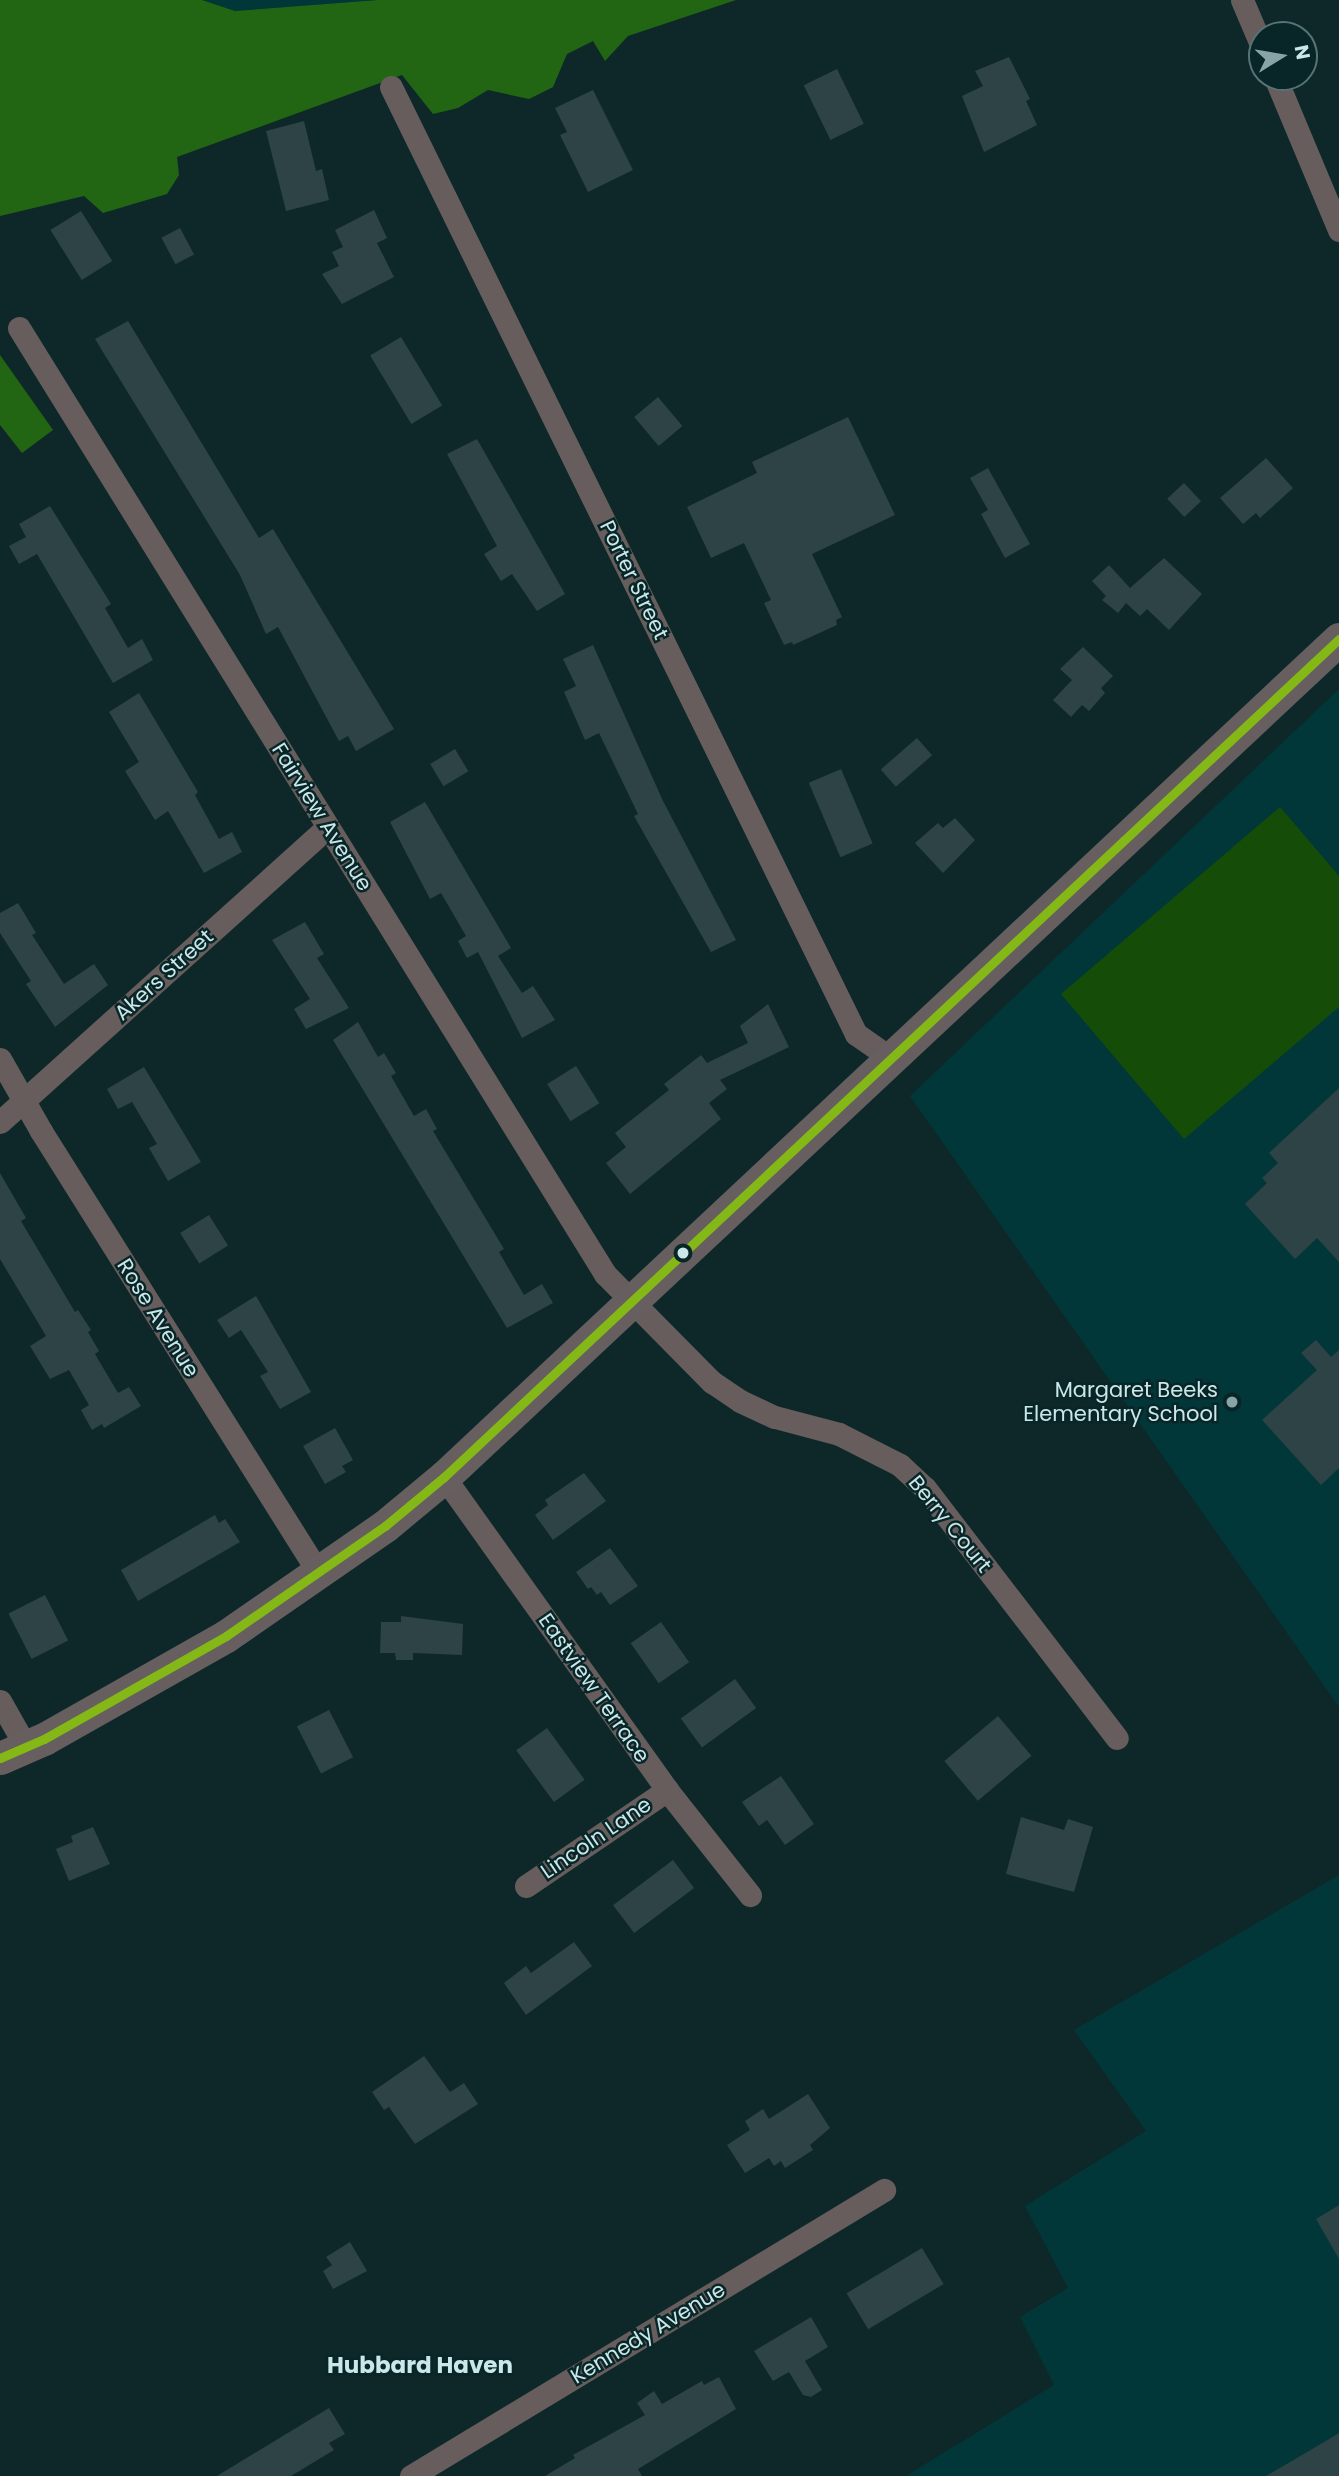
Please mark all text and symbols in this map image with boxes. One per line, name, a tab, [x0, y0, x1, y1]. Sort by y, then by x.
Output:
north arrow	[1248, 21, 1318, 91]
text: N	[1288, 43, 1317, 62]
street label: Porter Street	[594, 516, 674, 644]
street label: Fairview Avenue	[266, 738, 378, 896]
street label: Akers Street	[110, 924, 218, 1026]
unlabelled marker	[676, 1246, 690, 1260]
street label: Rose Avenue	[112, 1254, 204, 1382]
place label: Margaret Beeks Elementary School	[1023, 1377, 1218, 1427]
marker: Margaret Beeks Elementary School	[1224, 1394, 1240, 1410]
street label: Berry Court	[903, 1470, 997, 1578]
street label: Eastview Terrace	[533, 1609, 655, 1767]
street label: Lincoln Lane	[536, 1792, 656, 1884]
street label: Kennedy Avenue	[566, 2277, 730, 2389]
district label: Hubbard Haven	[327, 2351, 513, 2379]

